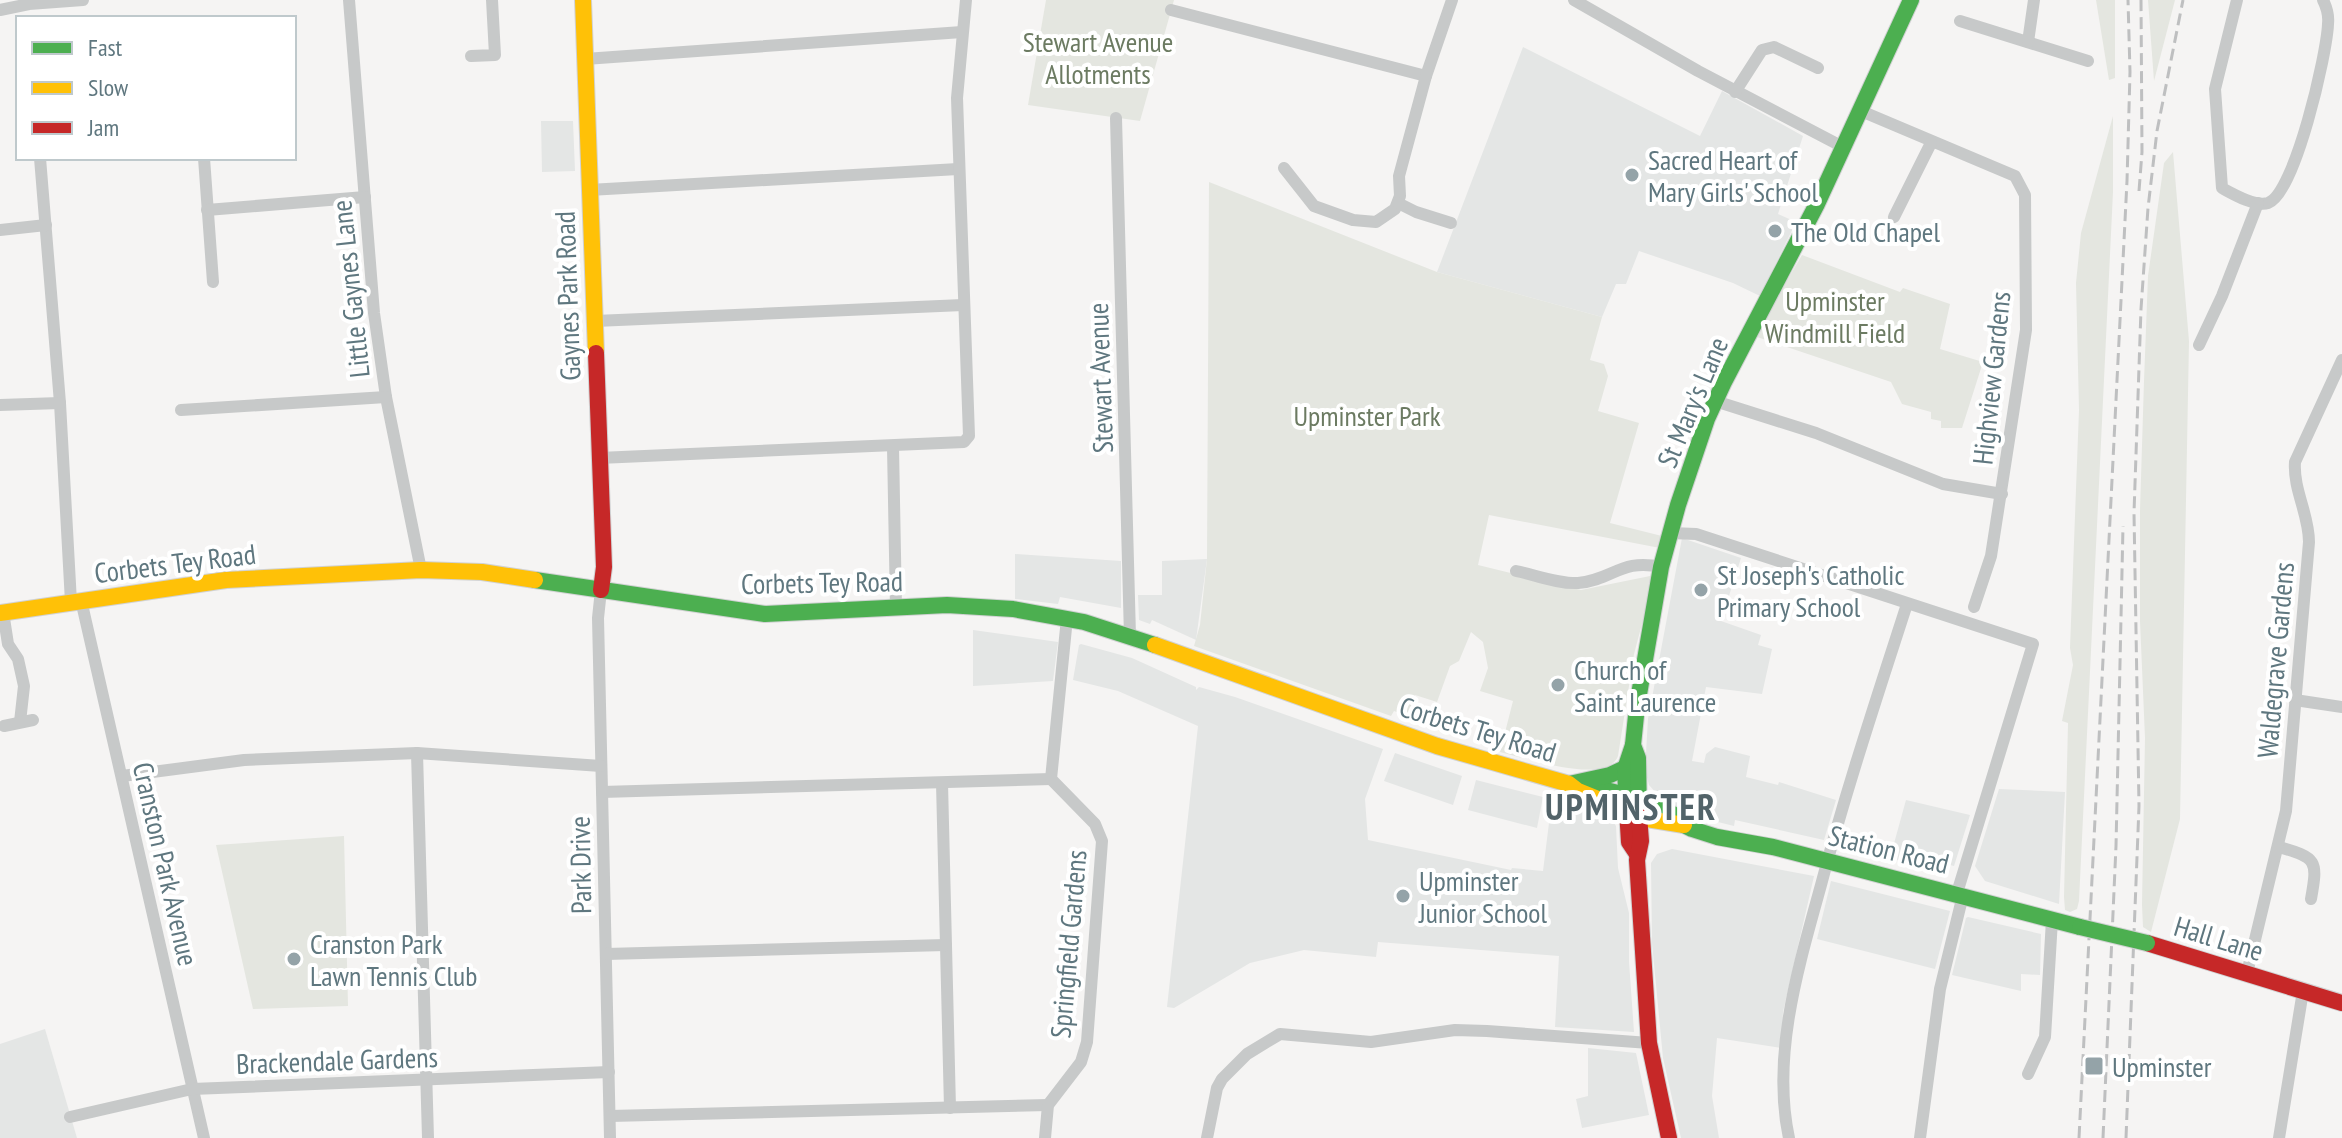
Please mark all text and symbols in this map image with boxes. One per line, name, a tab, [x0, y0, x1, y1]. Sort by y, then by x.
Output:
legend	[16, 16, 296, 160]
park label: Stewart Avenue Allotments	[1023, 23, 1173, 92]
text: Fast	[88, 32, 123, 63]
text: Slow	[88, 72, 129, 103]
text: Jam	[87, 112, 119, 143]
place label: Sacred Heart of Mary Girls' School	[1648, 141, 1818, 210]
marker: Sacred Heart of Mary Girls' School	[1623, 166, 1641, 184]
street label: Little Gaynes Lane	[322, 198, 378, 380]
street label: Gaynes Park Road	[546, 211, 588, 381]
place label: The Old Chapel	[1791, 213, 1940, 250]
marker: The Old Chapel	[1766, 222, 1784, 240]
park label: Upminster Windmill Field	[1765, 282, 1905, 351]
street label: Highview Gardens	[1964, 290, 2018, 466]
street label: Stewart Avenue	[1079, 302, 1121, 454]
street label: St Mary's Lane	[1648, 331, 1736, 473]
park label: Upminster Park	[1293, 397, 1441, 434]
street label: Corbets Tey Road	[92, 535, 258, 591]
place label: St Joseph's Catholic Primary School	[1717, 556, 1904, 625]
street label: Waldegrave Gardens	[2248, 561, 2302, 759]
street label: Corbets Tey Road	[741, 562, 903, 602]
marker: St Joseph's Catholic Primary School	[1692, 581, 1710, 599]
place label: Church of Saint Laurence	[1574, 651, 1716, 720]
marker: Church of Saint Laurence	[1549, 676, 1567, 694]
street label: Corbets Tey Road	[1395, 688, 1561, 770]
street label: Cranston Park Avenue	[125, 759, 207, 969]
district label: UPMINSTER	[1545, 783, 1717, 830]
street label: Park Drive	[561, 816, 599, 914]
street label: Station Road	[1825, 816, 1953, 882]
street label: Springfield Gardens	[1041, 848, 1095, 1040]
place label: Upminster Junior School	[1418, 862, 1547, 931]
marker: Upminster Junior School	[1394, 887, 1412, 905]
street label: Hall Lane	[2170, 907, 2268, 969]
place label: Cranston Park Lawn Tennis Club	[310, 925, 477, 994]
marker: Cranston Park Lawn Tennis Club	[285, 950, 303, 968]
street label: Brackendale Gardens	[235, 1038, 439, 1082]
place label: Upminster	[2112, 1048, 2212, 1085]
marker: Upminster	[2083, 1055, 2105, 1077]

